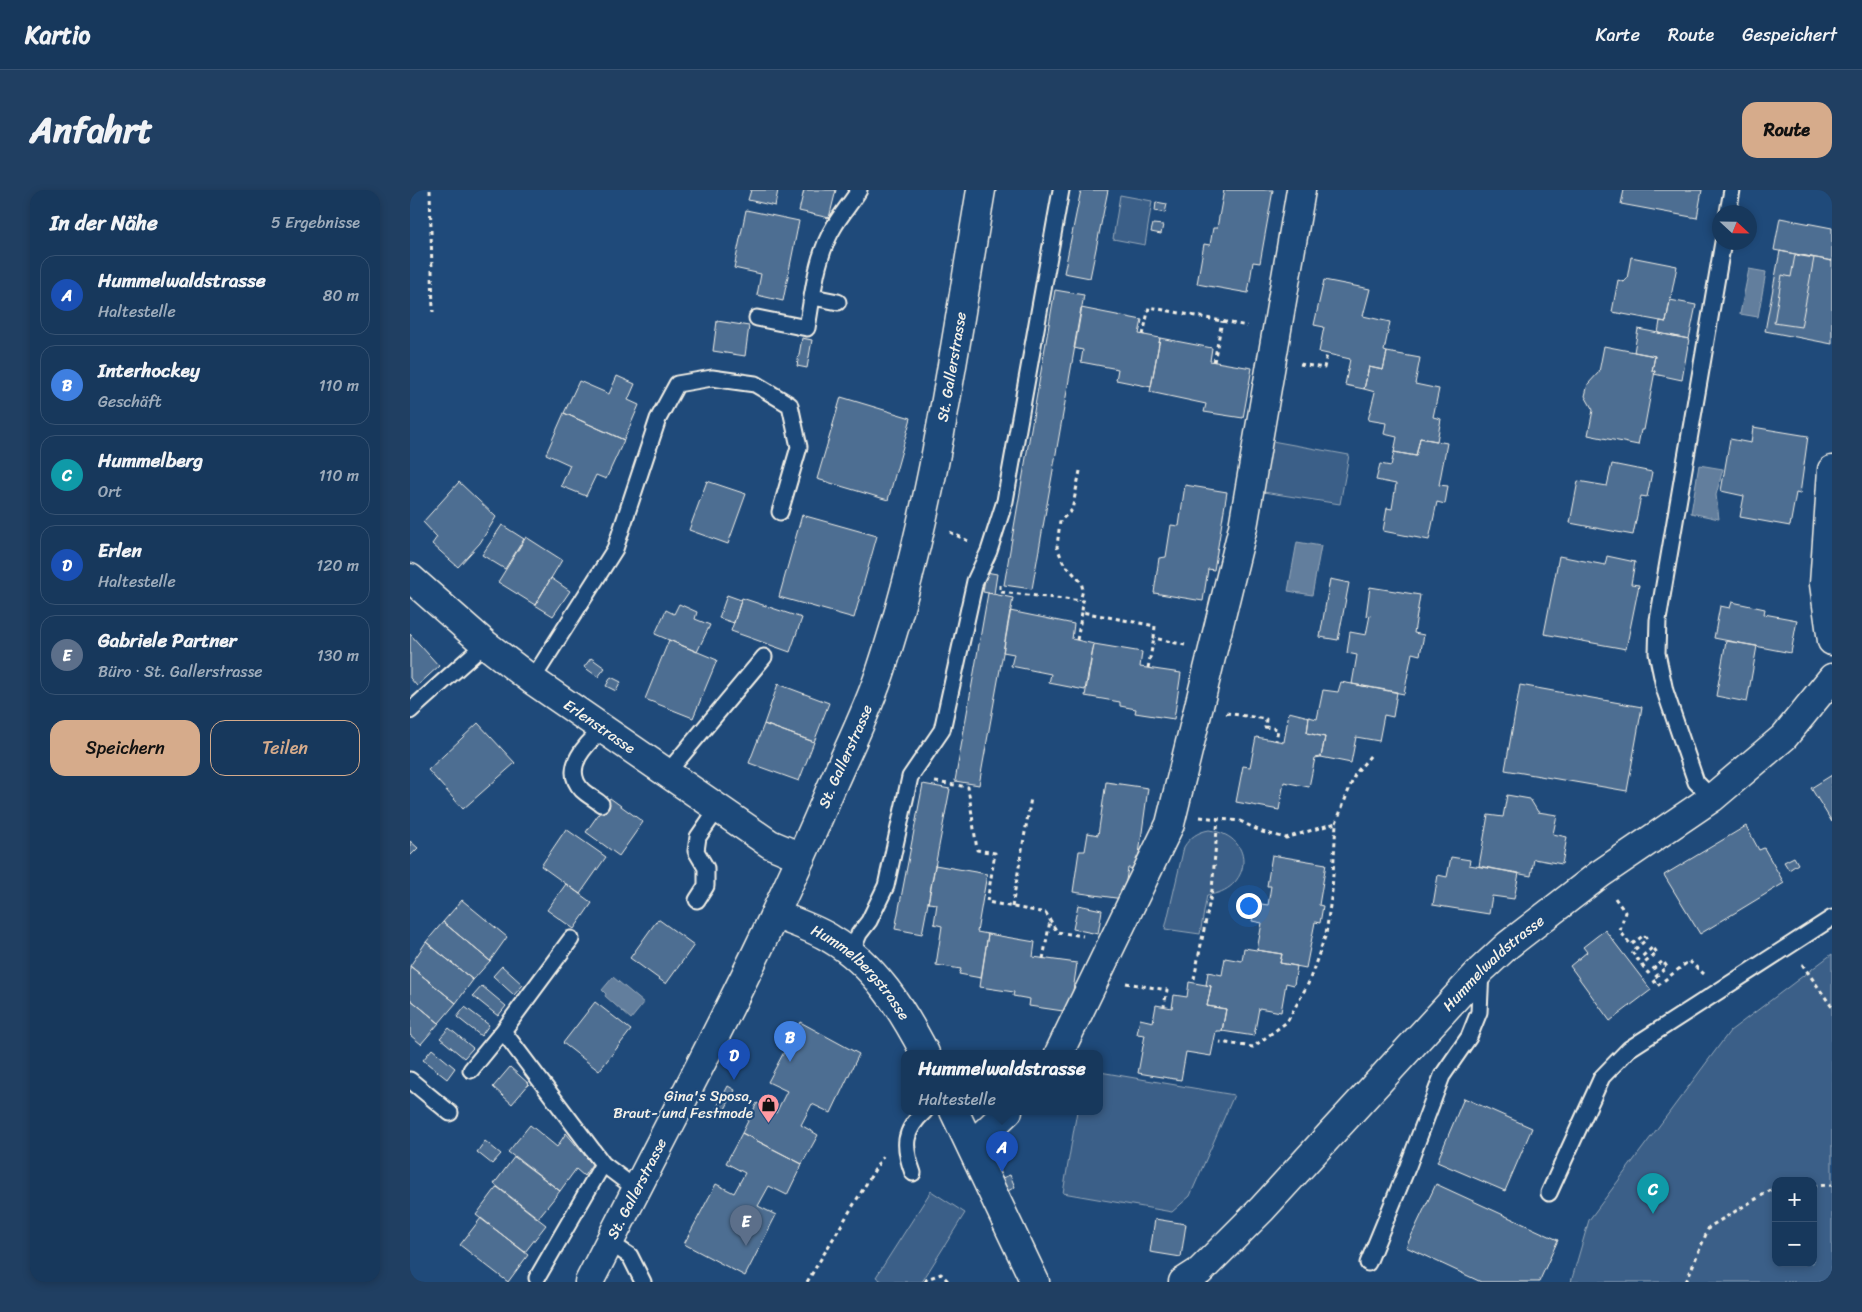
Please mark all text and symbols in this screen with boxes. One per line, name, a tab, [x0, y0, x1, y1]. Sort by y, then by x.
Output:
text: Kartio	[25, 14, 90, 56]
text: Karte	[1595, 19, 1640, 51]
text: Route	[1668, 19, 1714, 51]
text: Gespeichert	[1742, 19, 1837, 51]
text: Anfahrt	[30, 99, 153, 161]
button: Route	[1742, 102, 1832, 158]
text: In der Nähe	[50, 204, 158, 242]
north arrow	[1712, 205, 1757, 250]
text: 5 Ergebnisse	[271, 208, 360, 237]
text: Hummelwaldstrasse	[98, 264, 266, 297]
text: A	[62, 281, 72, 310]
text: 80 m	[323, 281, 359, 310]
text: Haltestelle	[98, 297, 176, 326]
street label: St. Gallerstrasse	[929, 310, 974, 424]
text: Interhockey	[98, 354, 200, 387]
text: B	[62, 371, 72, 400]
text: 110 m	[319, 371, 359, 400]
text: Geschäft	[98, 387, 161, 416]
text: Hummelberg	[98, 444, 203, 477]
text: C	[62, 461, 72, 490]
text: 110 m	[319, 461, 359, 490]
text: Ort	[98, 477, 122, 506]
text: Erlen	[98, 534, 142, 567]
text: D	[62, 551, 72, 580]
text: 120 m	[316, 551, 359, 580]
text: Haltestelle	[98, 567, 176, 596]
text: Gabriele Partner	[98, 624, 237, 657]
text: E	[63, 641, 71, 670]
text: 130 m	[317, 641, 359, 670]
text: Büro · St. Gallerstrasse	[98, 657, 262, 686]
street label: Erlenstrasse	[558, 692, 641, 761]
street label: St. Gallerstrasse	[811, 700, 880, 812]
button: Speichern	[50, 720, 200, 776]
button: Teilen	[210, 720, 360, 776]
your location	[1236, 893, 1262, 919]
street label: Hummelwaldstrasse	[1436, 908, 1550, 1017]
street label: Hummelbergstrasse	[807, 917, 917, 1026]
pin: B	[774, 1021, 806, 1062]
pin: D	[718, 1039, 750, 1080]
popup	[901, 1050, 1103, 1115]
text: Hummelwaldstrasse	[918, 1052, 1086, 1085]
place label: Gina's Sposa, Braut- und Festmode	[613, 1083, 753, 1126]
text: Haltestelle	[918, 1085, 996, 1114]
shop icon: Gina's Sposa, Braut- und Festmode	[757, 1093, 781, 1124]
pin: A	[986, 1131, 1018, 1172]
street label: St. Gallerstrasse	[600, 1133, 674, 1244]
pin: C	[1637, 1173, 1669, 1214]
map controls	[1772, 1177, 1817, 1267]
button: +	[1772, 1177, 1817, 1222]
pin: E	[730, 1205, 762, 1246]
button: −	[1772, 1222, 1817, 1267]

